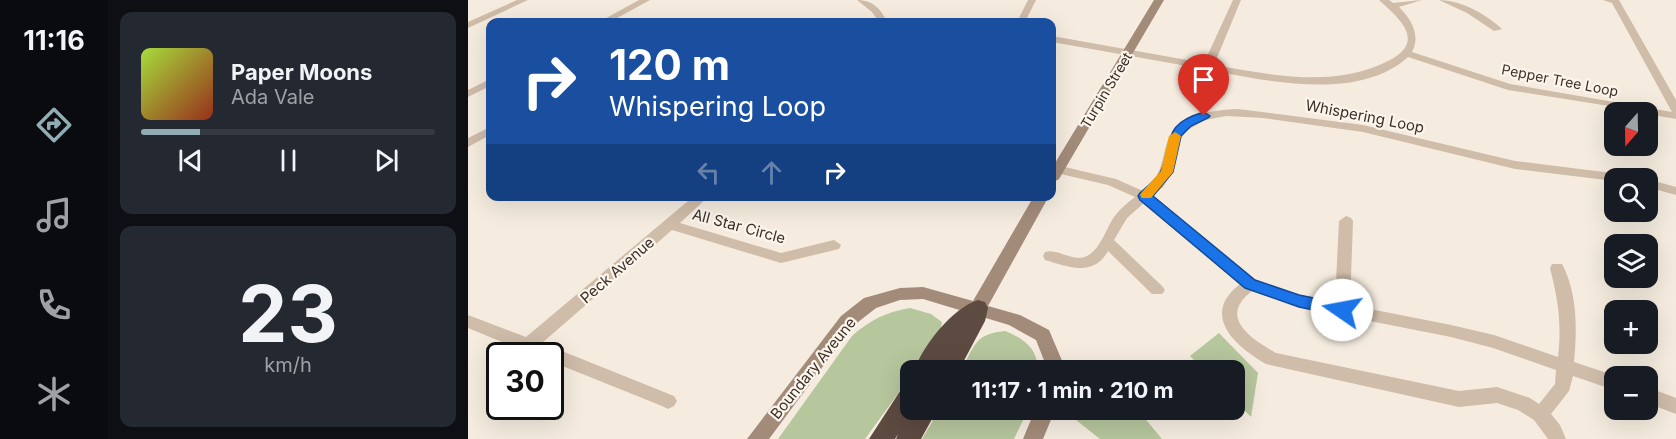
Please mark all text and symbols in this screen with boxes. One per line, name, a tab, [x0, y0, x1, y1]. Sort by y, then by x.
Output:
text: 11:16	[23, 24, 85, 57]
text: 120 m	[609, 39, 730, 90]
icon: right	[510, 42, 588, 120]
street label: Turpin Street	[1077, 49, 1136, 131]
pin	[1178, 54, 1229, 116]
text: Paper Moons	[231, 59, 372, 85]
street label: Pepper Tree Loop	[1500, 60, 1620, 100]
icon: arrive	[1187, 63, 1220, 96]
text: Ada Vale	[231, 85, 314, 109]
text: Whispering Loop	[609, 90, 826, 123]
street label: Whispering Loop	[1304, 95, 1426, 137]
north arrow	[1604, 102, 1658, 156]
map controls	[1604, 102, 1658, 420]
icon: directions	[33, 104, 75, 146]
icon: previous	[174, 144, 207, 177]
icon: pause	[272, 144, 305, 177]
icon: next	[370, 144, 403, 177]
icon: left	[692, 156, 725, 189]
icon: ahead	[755, 156, 788, 189]
icon: right	[818, 156, 851, 189]
button: search	[1604, 168, 1658, 222]
icon: music	[33, 194, 75, 236]
street label: All Star Circle	[690, 204, 788, 248]
street label: Peck Avenue	[576, 233, 658, 307]
button: layers	[1604, 234, 1658, 288]
text: 23	[238, 266, 338, 361]
position arrow	[1310, 278, 1374, 342]
icon: phone	[33, 284, 75, 326]
button: +	[1604, 300, 1658, 354]
street label: Boundary Aveune	[766, 313, 860, 423]
speed limit sign: 30	[486, 342, 564, 420]
text: km/h	[264, 353, 312, 377]
button: −	[1604, 366, 1658, 420]
icon: climate	[33, 373, 75, 415]
text: 11:17 · 1 min · 210 m	[971, 377, 1174, 403]

